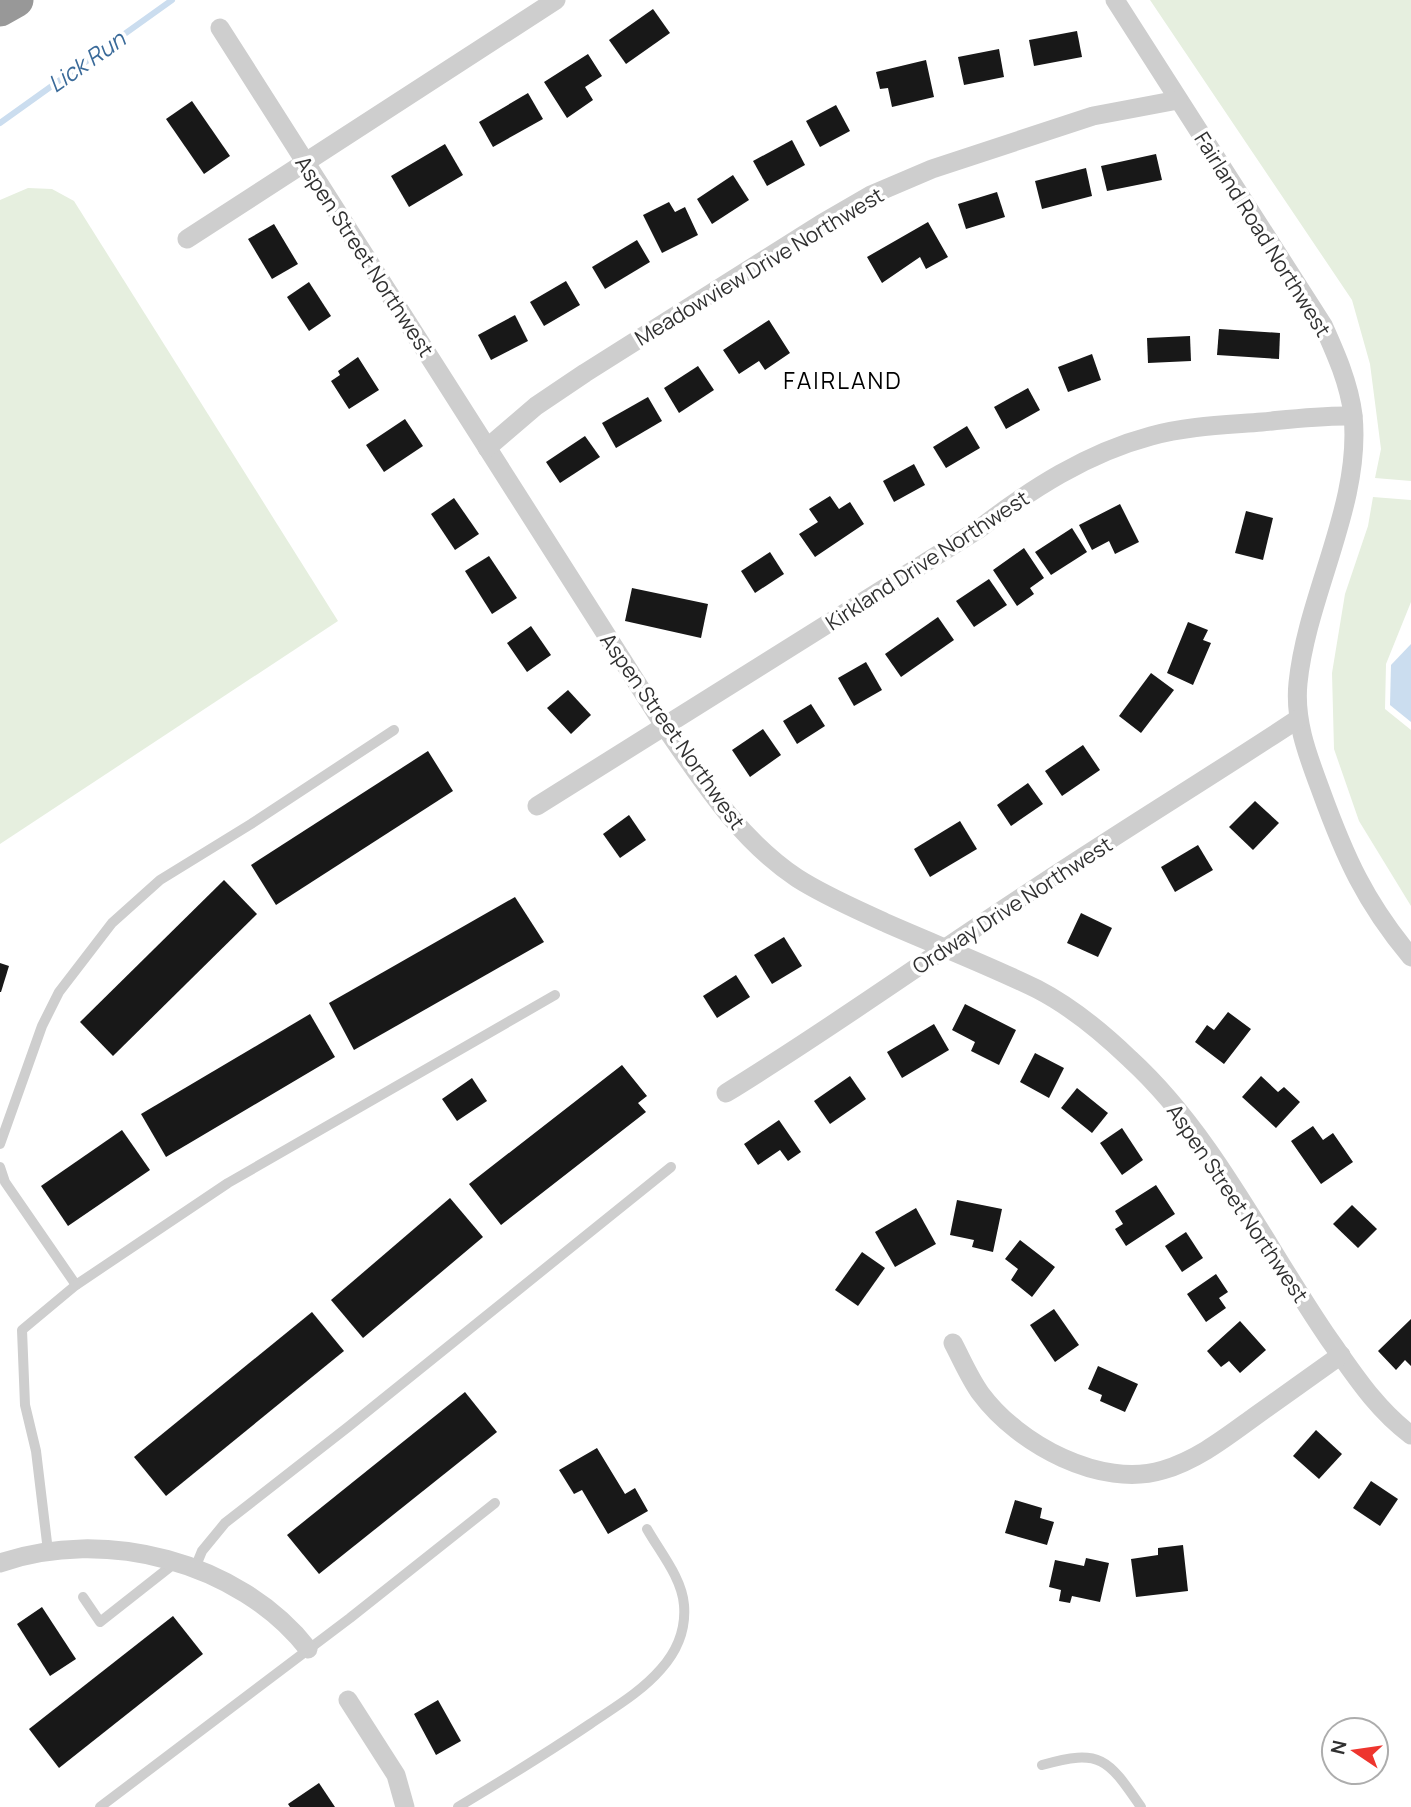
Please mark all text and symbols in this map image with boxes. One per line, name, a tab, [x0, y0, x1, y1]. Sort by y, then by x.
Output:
water label: Lick Run	[41, 22, 132, 99]
street label: Fairland Road Northwest	[1188, 126, 1338, 342]
street label: Aspen Street Northwest	[290, 150, 440, 362]
street label: Meadowview Drive Northwest	[629, 180, 889, 352]
district label: FAIRLAND	[783, 364, 903, 396]
street label: Kirkland Drive Northwest	[820, 484, 1034, 636]
street label: Aspen Street Northwest	[594, 627, 752, 835]
street label: Ordway Drive Northwest	[907, 830, 1117, 980]
street label: Aspen Street Northwest	[1161, 1098, 1315, 1308]
north arrow	[1320, 1716, 1390, 1786]
text: N	[1324, 1738, 1353, 1757]

